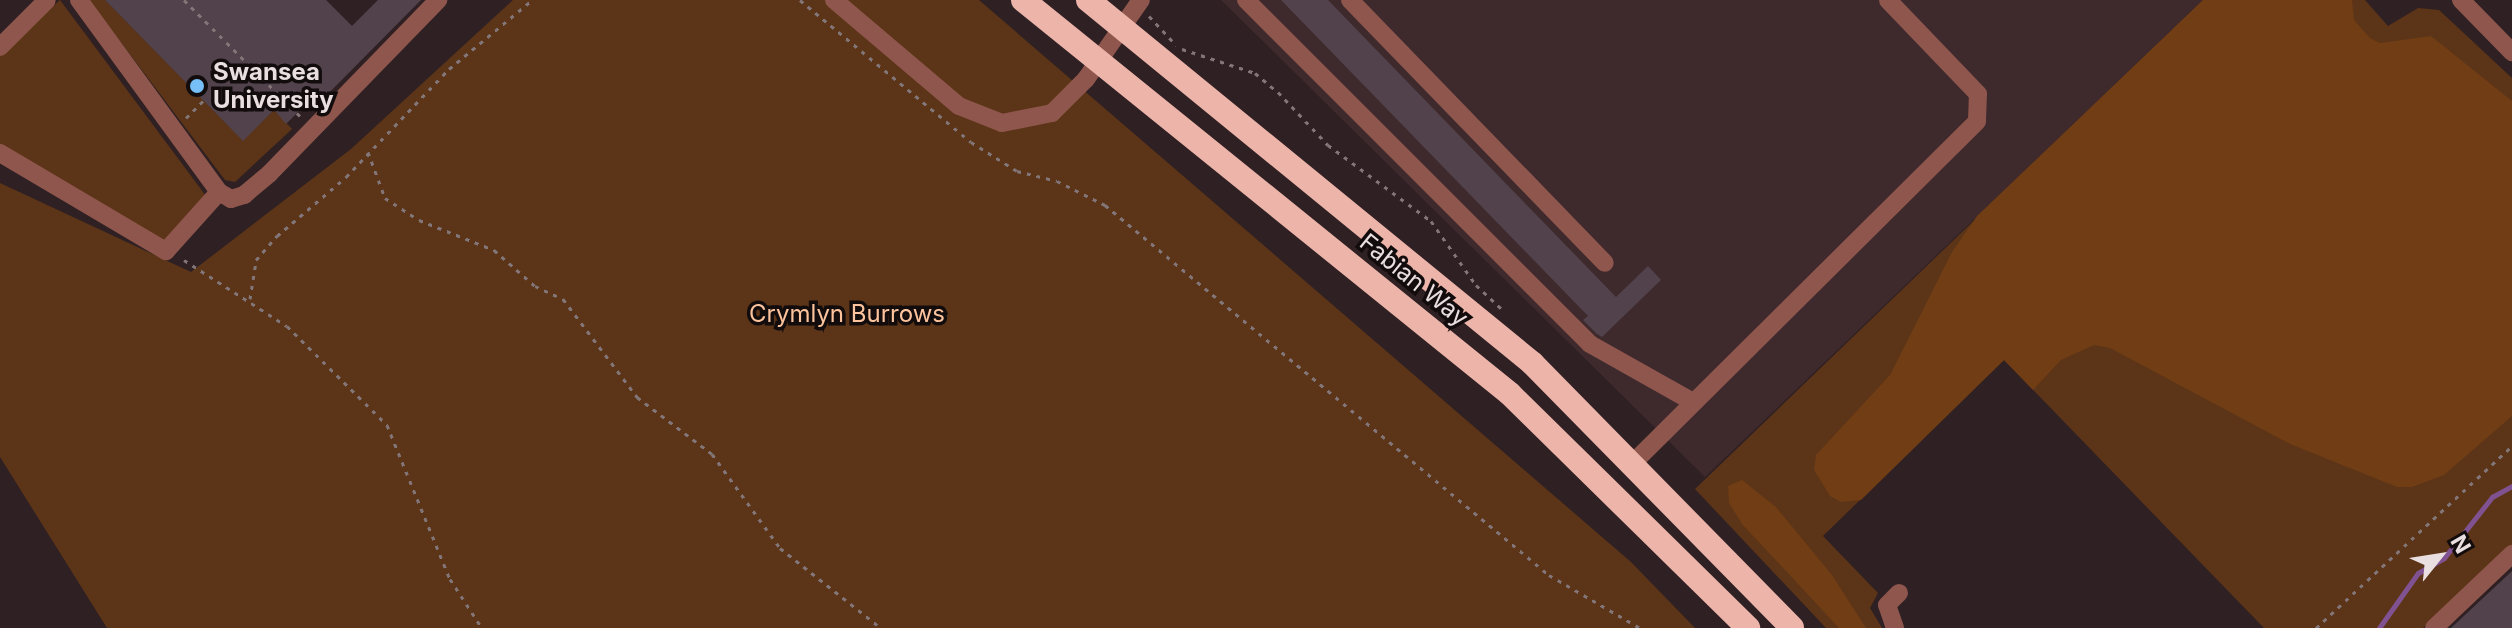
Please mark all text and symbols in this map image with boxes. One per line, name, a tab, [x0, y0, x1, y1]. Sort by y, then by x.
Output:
place label: Swansea University	[213, 58, 334, 114]
marker: Swansea University	[188, 77, 206, 95]
street label: Fabian Way	[1354, 228, 1474, 332]
park label: Crymlyn Burrows	[749, 300, 945, 328]
north arrow	[2400, 516, 2480, 596]
text: N	[2445, 530, 2476, 558]

